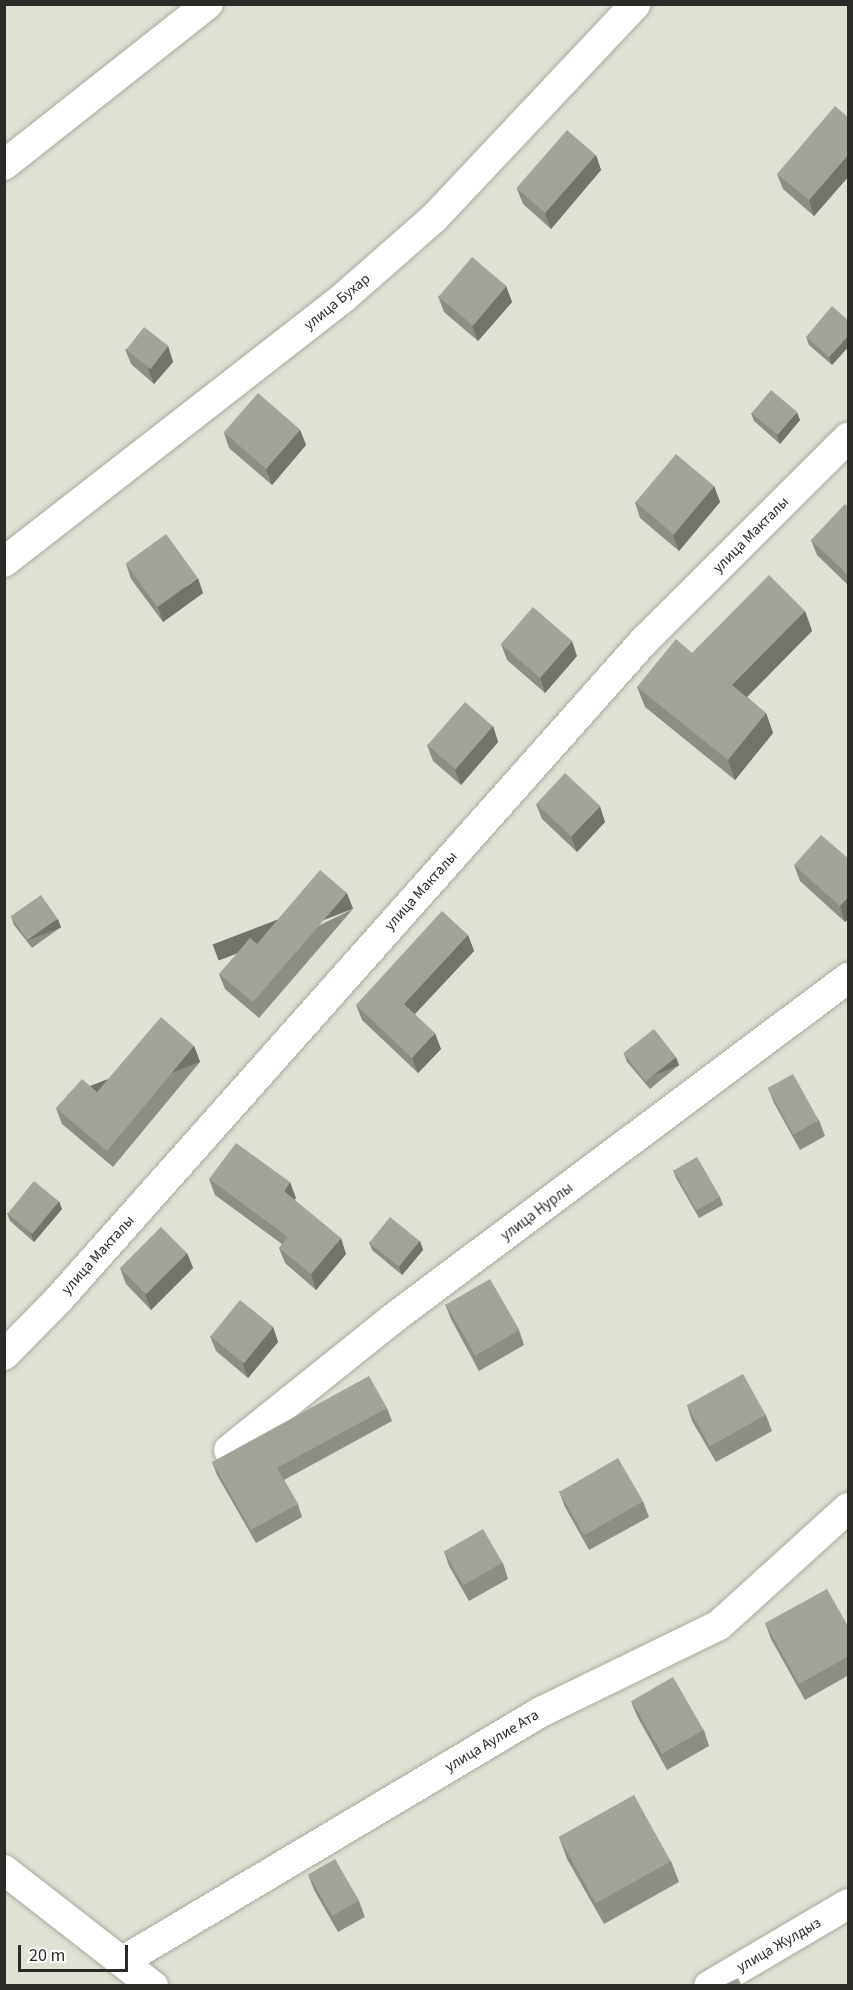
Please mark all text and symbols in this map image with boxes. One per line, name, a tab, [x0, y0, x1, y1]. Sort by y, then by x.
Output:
street label: улица Бухар	[300, 270, 374, 334]
street label: улица Макталы	[709, 493, 793, 577]
street label: улица Макталы	[381, 848, 461, 934]
street label: улица Нурлы	[497, 1179, 577, 1245]
street label: улица Макталы	[58, 1212, 138, 1298]
street label: улица Аулие Ата	[442, 1706, 542, 1776]
street label: улица Жулдыз	[734, 1914, 824, 1976]
scale bar	[21, 1933, 130, 1971]
text: 20 m	[29, 1943, 65, 1968]

